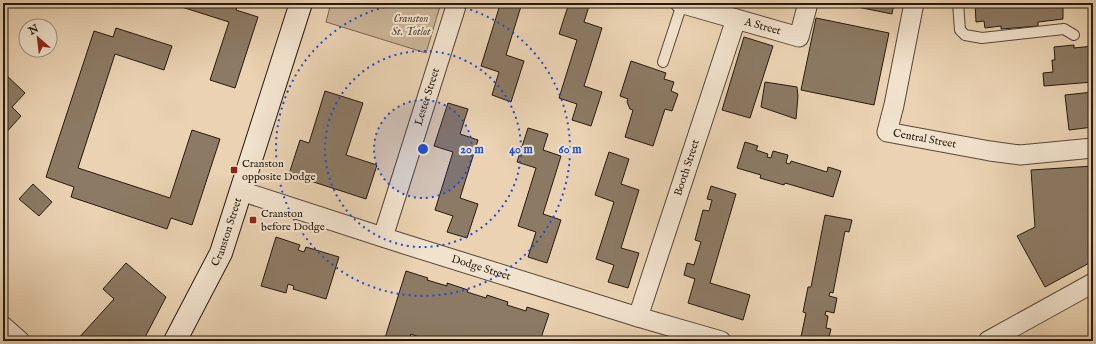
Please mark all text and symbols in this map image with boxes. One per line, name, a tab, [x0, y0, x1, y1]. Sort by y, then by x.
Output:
park label: Cranston St. Totlot	[391, 12, 431, 39]
street label: A Street	[742, 15, 783, 39]
north arrow	[18, 18, 58, 58]
text: N	[25, 21, 42, 39]
street label: Lester Street	[412, 66, 443, 127]
street label: Central Street	[892, 126, 958, 152]
street label: Booth Street	[671, 138, 703, 198]
centre of rings	[416, 142, 430, 156]
text: 20 m	[460, 142, 484, 157]
text: 40 m	[509, 142, 534, 157]
text: 60 m	[559, 142, 582, 157]
place label: Cranston opposite Dodge	[242, 157, 315, 184]
marker: Cranston opposite Dodge	[229, 165, 239, 175]
street label: Cranston Street	[208, 196, 245, 269]
place label: Cranston before Dodge	[261, 207, 325, 234]
marker: Cranston before Dodge	[248, 215, 258, 225]
street label: Dodge Street	[450, 252, 513, 284]

